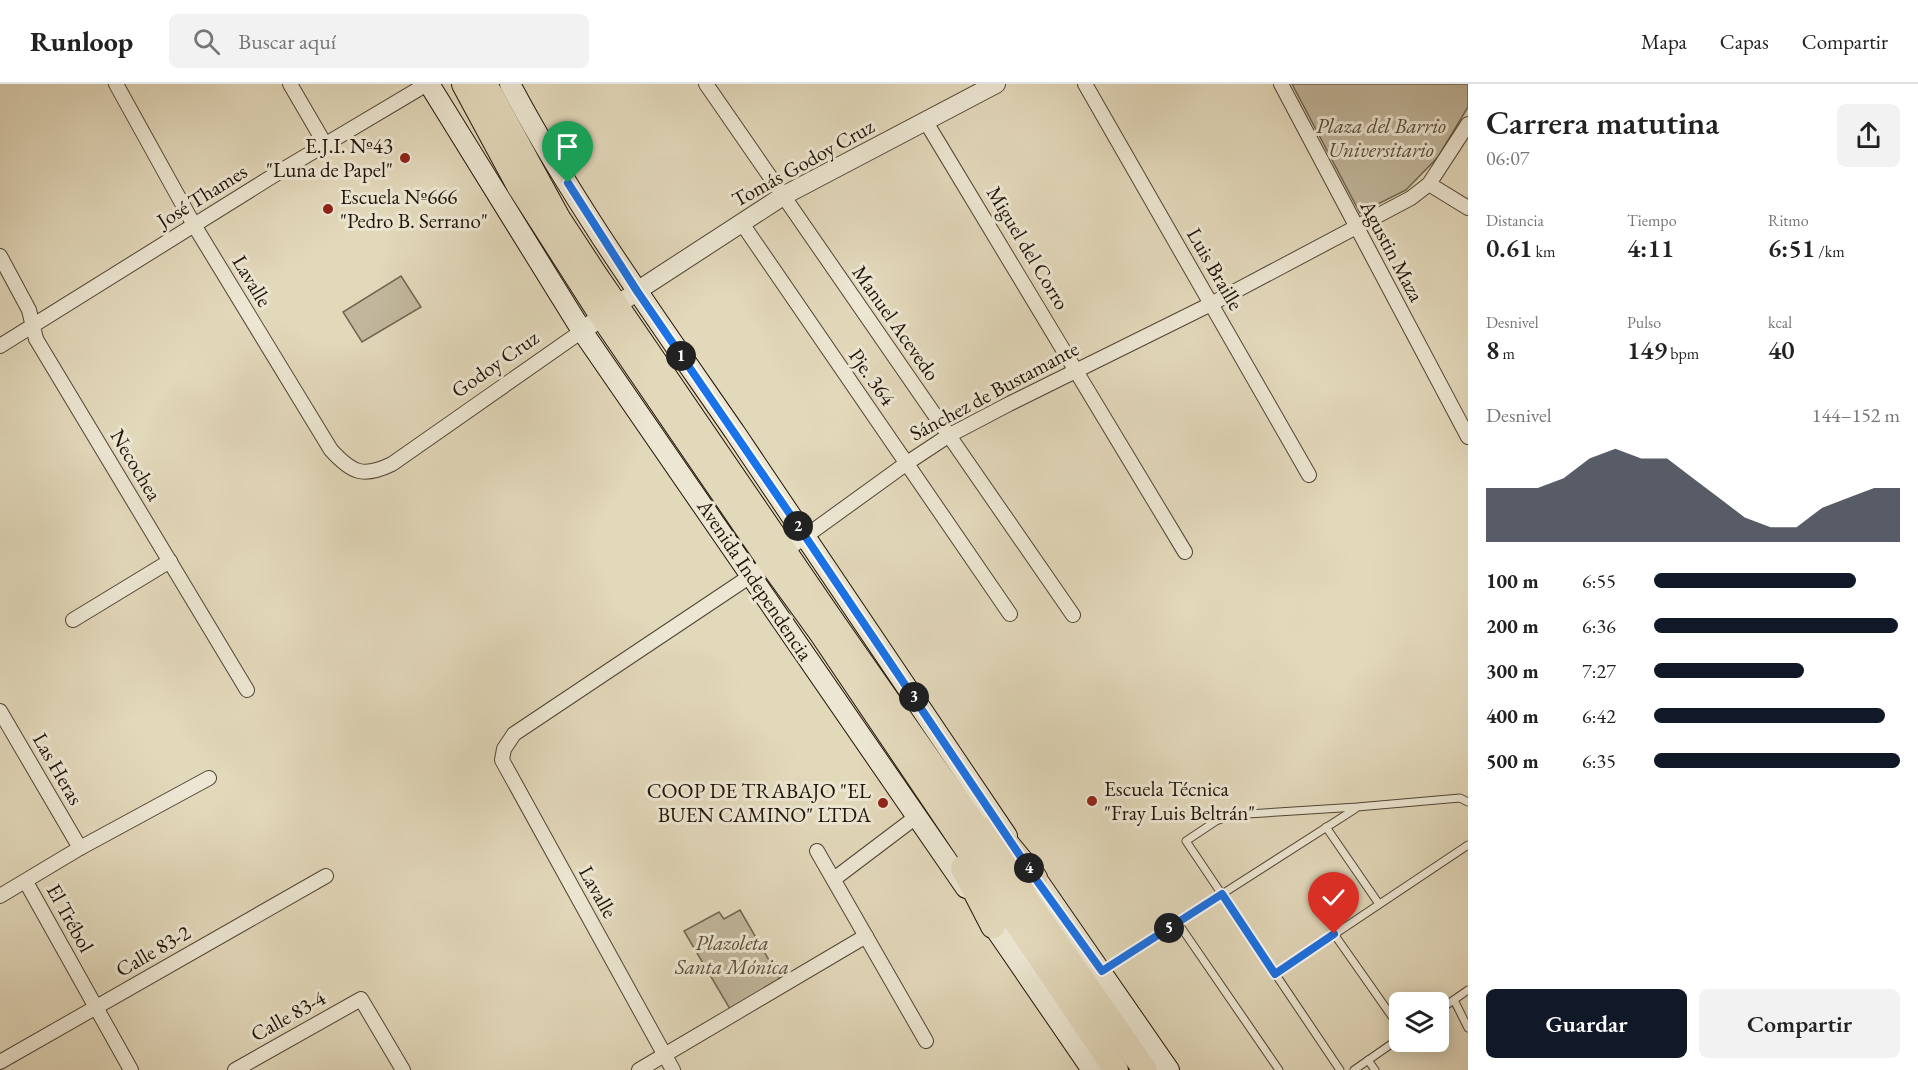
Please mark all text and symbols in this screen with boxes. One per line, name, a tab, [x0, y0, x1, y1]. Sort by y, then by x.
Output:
search box	[169, 14, 589, 68]
text: Runloop	[30, 23, 133, 59]
icon: search	[190, 25, 223, 58]
text: Buscar aquí	[238, 27, 336, 56]
text: Mapa	[1641, 28, 1687, 55]
text: Capas	[1720, 28, 1769, 55]
text: Compartir	[1802, 28, 1888, 55]
text: Carrera matutina	[1486, 101, 1719, 144]
button: share	[1837, 104, 1900, 167]
street label: Tomás Godoy Cruz	[727, 112, 879, 213]
park label: Plaza del Barrio Universitario	[1316, 112, 1446, 163]
pin	[542, 121, 593, 183]
icon: arrive	[551, 130, 584, 163]
place label: E.J.I. Nº43 "Luna de Papel"	[266, 132, 393, 183]
text: 06:07	[1486, 145, 1529, 171]
marker: E.J.I. Nº43 "Luna de Papel"	[398, 151, 412, 165]
street label: José Thames	[150, 157, 252, 235]
street label: Miguel del Corro	[981, 181, 1076, 314]
place label: Escuela Nº666 "Pedro B. Serrano"	[340, 183, 488, 234]
street label: Agustin Maza	[1354, 194, 1431, 307]
marker: Escuela Nº666 "Pedro B. Serrano"	[321, 202, 335, 216]
text: Distancia	[1486, 210, 1544, 231]
text: Tiempo	[1627, 210, 1677, 231]
text: Ritmo	[1768, 210, 1809, 231]
street label: Luis Braille	[1181, 223, 1250, 315]
text: 0.61	[1486, 231, 1532, 265]
text: 4:11	[1627, 231, 1674, 265]
text: 6:51	[1768, 231, 1815, 265]
text: km	[1532, 241, 1555, 262]
text: /km	[1815, 241, 1845, 262]
street label: Lavalle	[226, 250, 278, 312]
street label: Manuel Acevedo	[847, 260, 946, 386]
text: Desnivel	[1486, 312, 1539, 333]
text: Pulso	[1627, 312, 1661, 333]
text: kcal	[1768, 312, 1792, 333]
street label: Godoy Cruz	[446, 324, 544, 403]
text: 8	[1486, 333, 1499, 367]
text: 149	[1627, 333, 1667, 367]
text: 40	[1768, 333, 1795, 367]
street label: Sánchez de Bustamante	[905, 335, 1083, 447]
pin: 1	[666, 341, 696, 371]
street label: Pje. 364	[843, 343, 902, 411]
text: m	[1499, 343, 1515, 364]
text: bpm	[1667, 343, 1699, 364]
text: 1	[677, 345, 685, 366]
text: Desnivel	[1486, 402, 1552, 428]
text: 144–152 m	[1812, 402, 1900, 428]
street label: Necochea	[104, 424, 169, 506]
street label: Avenida Independencia	[691, 493, 820, 666]
pin: 2	[783, 511, 813, 541]
text: 2	[794, 515, 802, 536]
text: 100 m	[1486, 568, 1539, 594]
text: 6:55	[1582, 568, 1616, 594]
text: 200 m	[1486, 613, 1539, 639]
text: 6:36	[1582, 613, 1616, 639]
text: 300 m	[1486, 658, 1539, 684]
text: 7:27	[1582, 658, 1616, 684]
pin: 3	[899, 682, 929, 712]
text: 3	[910, 686, 918, 707]
text: 400 m	[1486, 703, 1539, 729]
text: 6:42	[1582, 703, 1616, 729]
street label: Las Heras	[27, 728, 90, 810]
text: 500 m	[1486, 748, 1539, 774]
text: 6:35	[1582, 748, 1616, 774]
place label: Escuela Técnica "Fray Luis Beltrán"	[1104, 775, 1255, 826]
place label: COOP DE TRABAJO "EL BUEN CAMINO" LTDA	[647, 777, 872, 828]
marker: Escuela Técnica "Fray Luis Beltrán"	[1085, 794, 1099, 808]
marker: COOP DE TRABAJO "EL BUEN CAMINO" LTDA	[876, 796, 890, 810]
pin: 4	[1014, 853, 1044, 883]
text: 4	[1025, 857, 1033, 878]
street label: Lavalle	[573, 861, 624, 923]
pin	[1308, 872, 1359, 934]
street label: El Trébol	[41, 879, 100, 957]
icon: check	[1317, 881, 1350, 914]
pin: 5	[1154, 913, 1184, 943]
text: 5	[1165, 917, 1173, 938]
street label: Calle 83-2	[111, 918, 195, 983]
park label: Plazoleta Santa Mónica	[674, 929, 789, 980]
street label: Calle 83-4	[245, 983, 331, 1047]
button: Guardar	[1486, 989, 1687, 1058]
button: Compartir	[1699, 989, 1900, 1058]
map controls	[1389, 992, 1449, 1052]
button: layers	[1389, 992, 1449, 1052]

